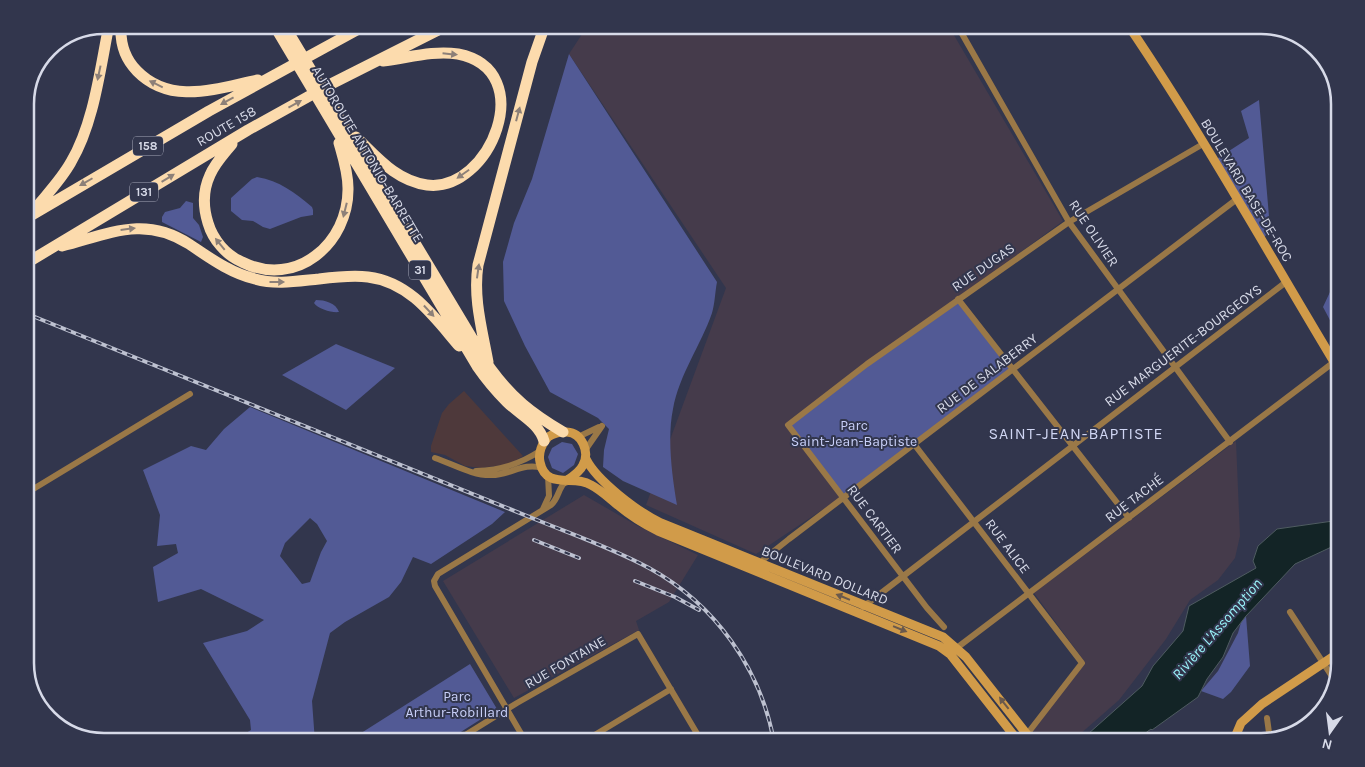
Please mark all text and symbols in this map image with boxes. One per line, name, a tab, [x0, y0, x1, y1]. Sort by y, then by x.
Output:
one-way arrow	[443, 50, 459, 58]
street label: AUTOROUTE ANTONIO-BARRETTE	[308, 63, 427, 246]
one-way arrow	[95, 65, 103, 80]
one-way arrow	[149, 80, 163, 88]
one-way arrow	[220, 97, 233, 106]
one-way arrow	[288, 100, 303, 108]
street label: ROUTE 158	[193, 103, 259, 150]
one-way arrow	[514, 106, 522, 121]
street label: BOULEVARD BASE-DE-ROC	[1197, 116, 1296, 265]
road number: 158	[133, 136, 163, 156]
one-way arrow	[456, 169, 469, 179]
one-way arrow	[161, 174, 174, 183]
one-way arrow	[79, 178, 93, 187]
road number: 131	[130, 182, 158, 202]
street label: RUE OLIVIER	[1065, 197, 1122, 270]
one-way arrow	[341, 202, 349, 217]
one-way arrow	[120, 225, 136, 233]
one-way arrow	[215, 238, 226, 251]
street label: RUE DUGAS	[949, 240, 1018, 295]
road number: 31	[409, 260, 431, 280]
one-way arrow	[474, 263, 482, 279]
one-way arrow	[270, 278, 286, 286]
street label: RUE MARGUERITE-BOURGEOYS	[1101, 281, 1265, 410]
one-way arrow	[423, 305, 435, 317]
street label: RUE DE SALABERRY	[934, 330, 1041, 417]
park label: Parc Saint-Jean-Baptiste	[791, 417, 917, 450]
district label: SAINT-JEAN-BAPTISTE	[988, 424, 1164, 443]
street label: RUE TACHÉ	[1101, 470, 1167, 526]
street label: RUE CARTIER	[843, 482, 906, 557]
street label: RUE ALICE	[982, 516, 1034, 577]
street label: BOULEVARD DOLLARD	[759, 542, 891, 609]
water label: Rivière L'Assomption	[1168, 575, 1266, 683]
one-way arrow	[836, 593, 851, 600]
one-way arrow	[893, 625, 907, 633]
street label: RUE FONTAINE	[522, 632, 609, 692]
park label: Parc Arthur-Robillard	[406, 688, 508, 721]
one-way arrow	[998, 697, 1009, 710]
north arrow	[1305, 707, 1355, 757]
text: N	[1320, 735, 1334, 754]

